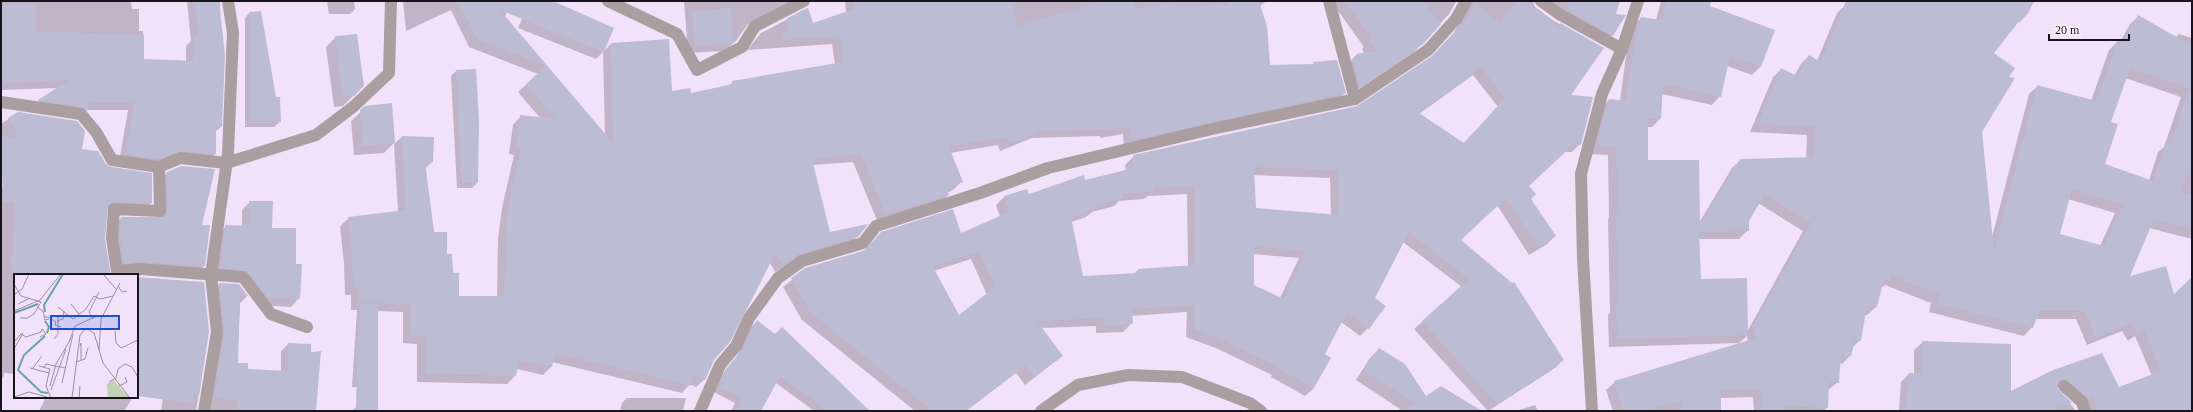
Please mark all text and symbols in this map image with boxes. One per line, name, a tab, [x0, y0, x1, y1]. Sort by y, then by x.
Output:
scale bar	[2049, 16, 2129, 42]
text: 20 m	[2055, 23, 2080, 37]
inset map	[14, 274, 138, 398]

